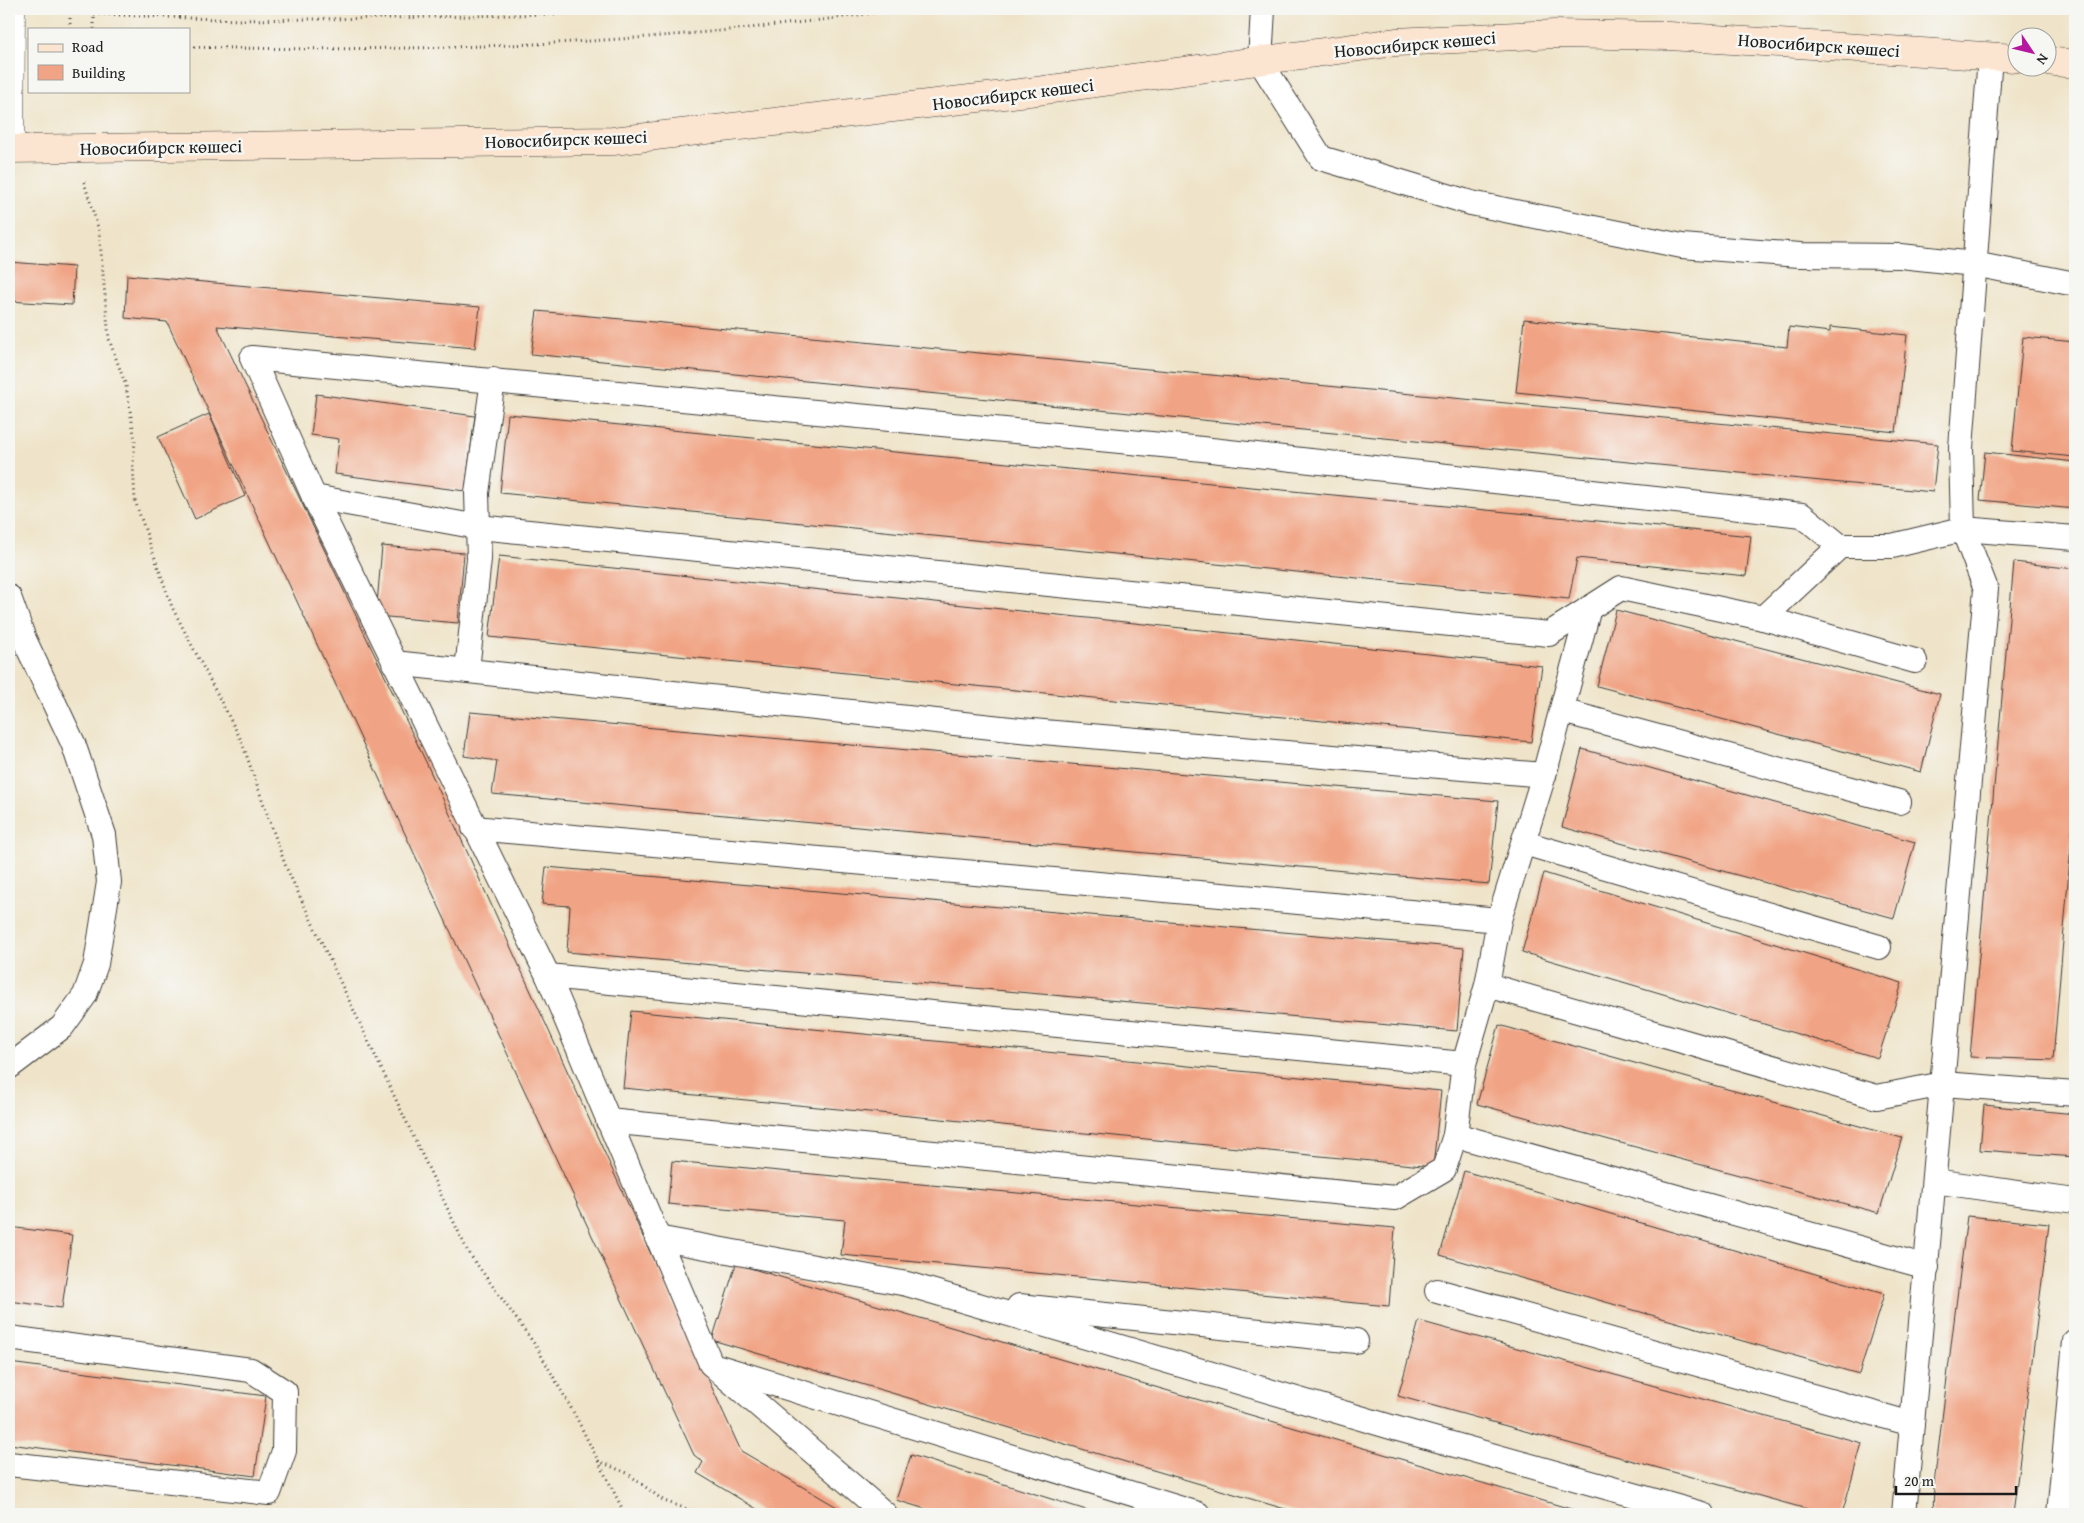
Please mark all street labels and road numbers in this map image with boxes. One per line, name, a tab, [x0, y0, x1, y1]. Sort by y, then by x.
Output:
street label: Новосибирск көшесі	[1333, 23, 1497, 65]
street label: Новосибирск көшесі	[1737, 26, 1901, 64]
street label: Новосибирск көшесі	[931, 71, 1095, 117]
street label: Новосибирск көшесі	[484, 123, 648, 155]
street label: Новосибирск көшесі	[80, 132, 242, 162]

